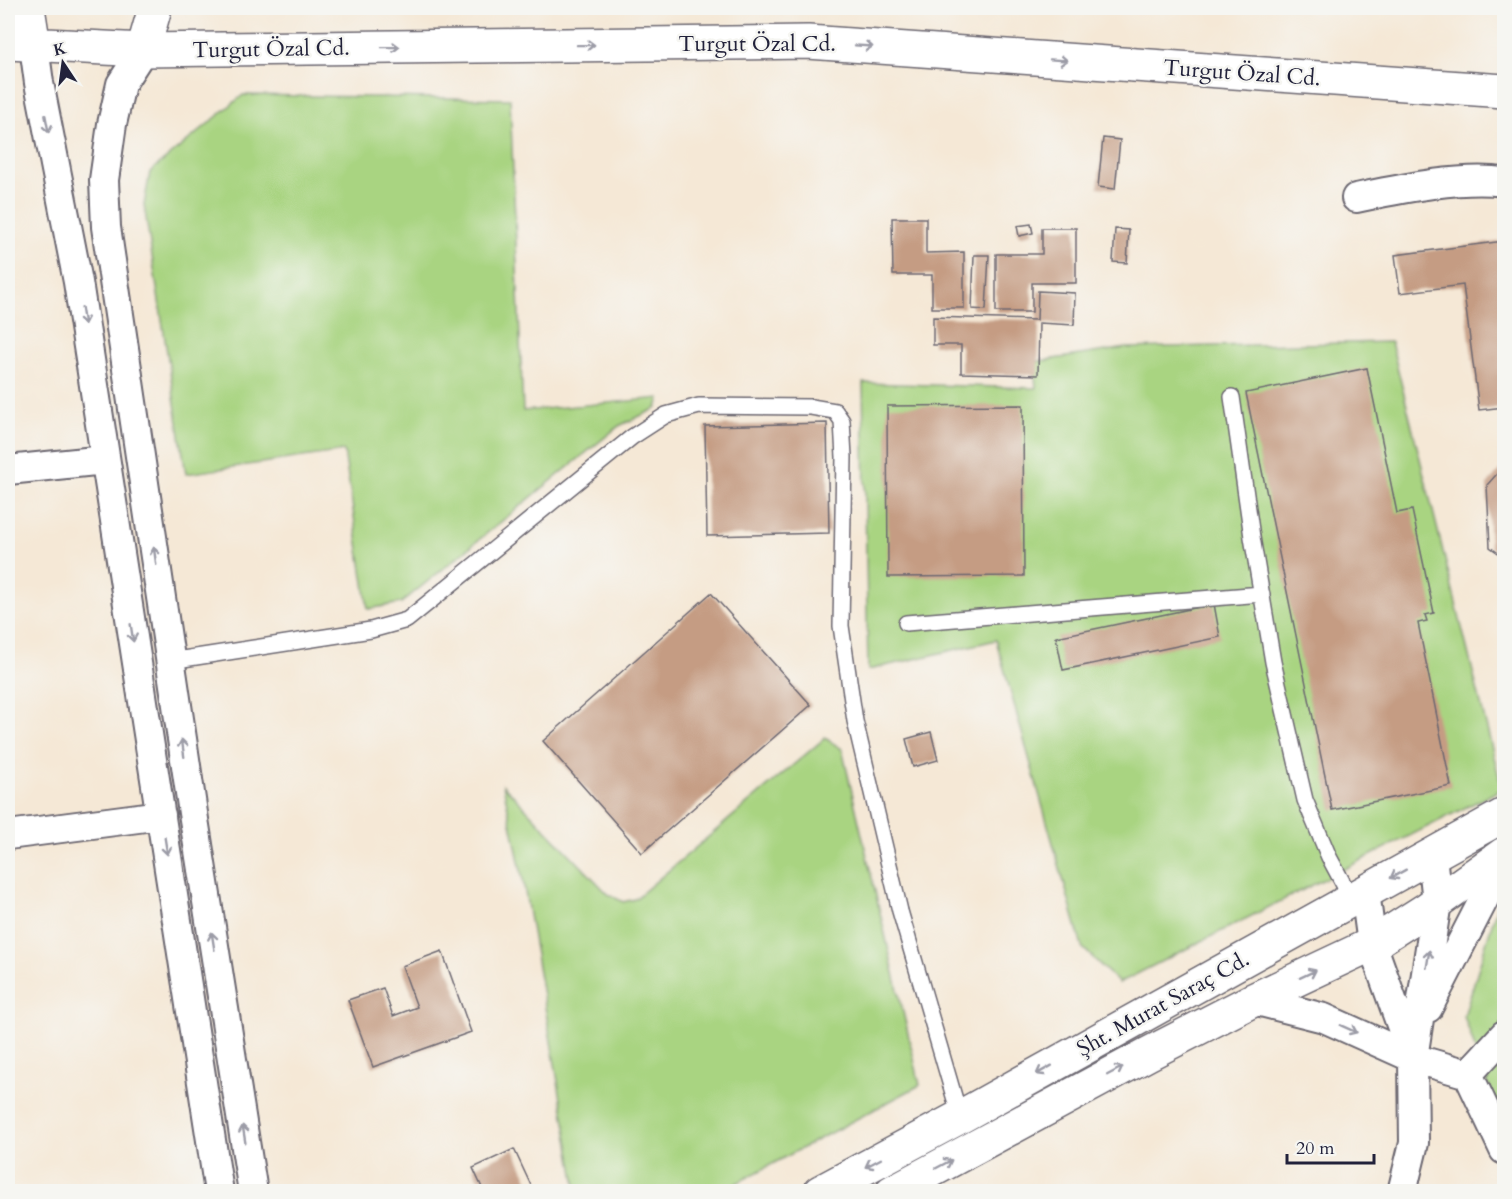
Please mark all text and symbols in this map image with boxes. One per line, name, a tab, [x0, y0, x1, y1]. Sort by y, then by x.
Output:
street label: Turgut Özal Cd.	[678, 29, 836, 59]
north arrow	[33, 33, 93, 93]
street label: Turgut Özal Cd.	[192, 33, 350, 65]
text: K	[51, 37, 69, 62]
one-way arrow	[575, 39, 595, 51]
one-way arrow	[380, 41, 400, 53]
one-way arrow	[854, 41, 874, 52]
street label: Turgut Özal Cd.	[1162, 53, 1322, 93]
one-way arrow	[1049, 55, 1068, 66]
one-way arrow	[42, 114, 53, 133]
one-way arrow	[77, 305, 88, 325]
one-way arrow	[149, 546, 160, 566]
one-way arrow	[127, 623, 138, 642]
one-way arrow	[178, 739, 189, 759]
one-way arrow	[160, 836, 171, 856]
one-way arrow	[1390, 869, 1408, 880]
one-way arrow	[208, 932, 219, 952]
street label: Şht. Murat Saraç Cd.	[1071, 944, 1255, 1064]
one-way arrow	[1422, 950, 1433, 969]
one-way arrow	[1299, 968, 1317, 979]
one-way arrow	[1339, 1024, 1357, 1036]
one-way arrow	[1036, 1064, 1053, 1076]
one-way arrow	[1106, 1065, 1124, 1076]
one-way arrow	[238, 1124, 249, 1144]
scale bar	[1287, 1127, 1374, 1165]
text: 20 m	[1296, 1136, 1335, 1161]
one-way arrow	[865, 1157, 882, 1169]
one-way arrow	[934, 1158, 952, 1169]

